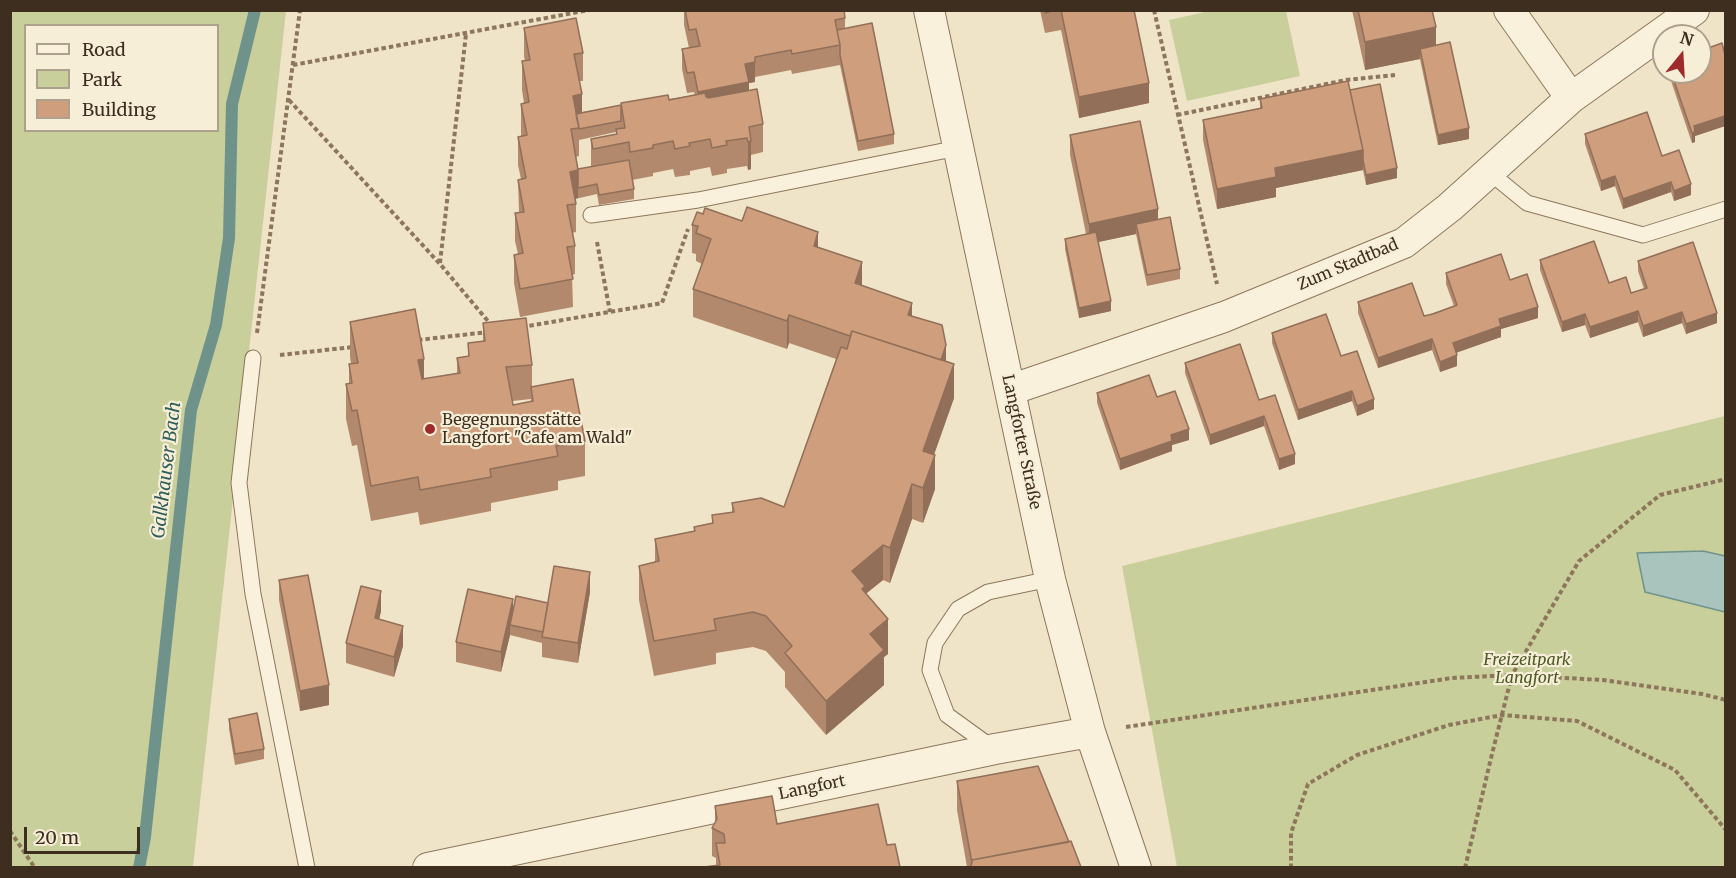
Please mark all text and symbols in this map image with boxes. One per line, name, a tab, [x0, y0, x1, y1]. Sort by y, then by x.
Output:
legend	[24, 24, 219, 132]
north arrow	[1652, 24, 1712, 84]
text: N	[1678, 27, 1696, 50]
text: Road	[82, 38, 126, 61]
text: Park	[82, 68, 122, 91]
text: Building	[82, 98, 156, 121]
street label: Zum Stadtbad	[1295, 235, 1401, 295]
street label: Langforter Straße	[997, 373, 1045, 511]
water label: Galkhauser Bach	[148, 400, 186, 540]
place label: Begegnungsstätte Langfort "Cafe am Wald"	[442, 410, 632, 448]
marker: Begegnungsstätte Langfort "Cafe am Wald"	[423, 422, 437, 436]
park label: Freizeitpark Langfort	[1483, 650, 1571, 688]
street label: Langfort	[777, 772, 847, 804]
scale bar	[27, 815, 142, 853]
text: 20 m	[35, 826, 79, 849]

